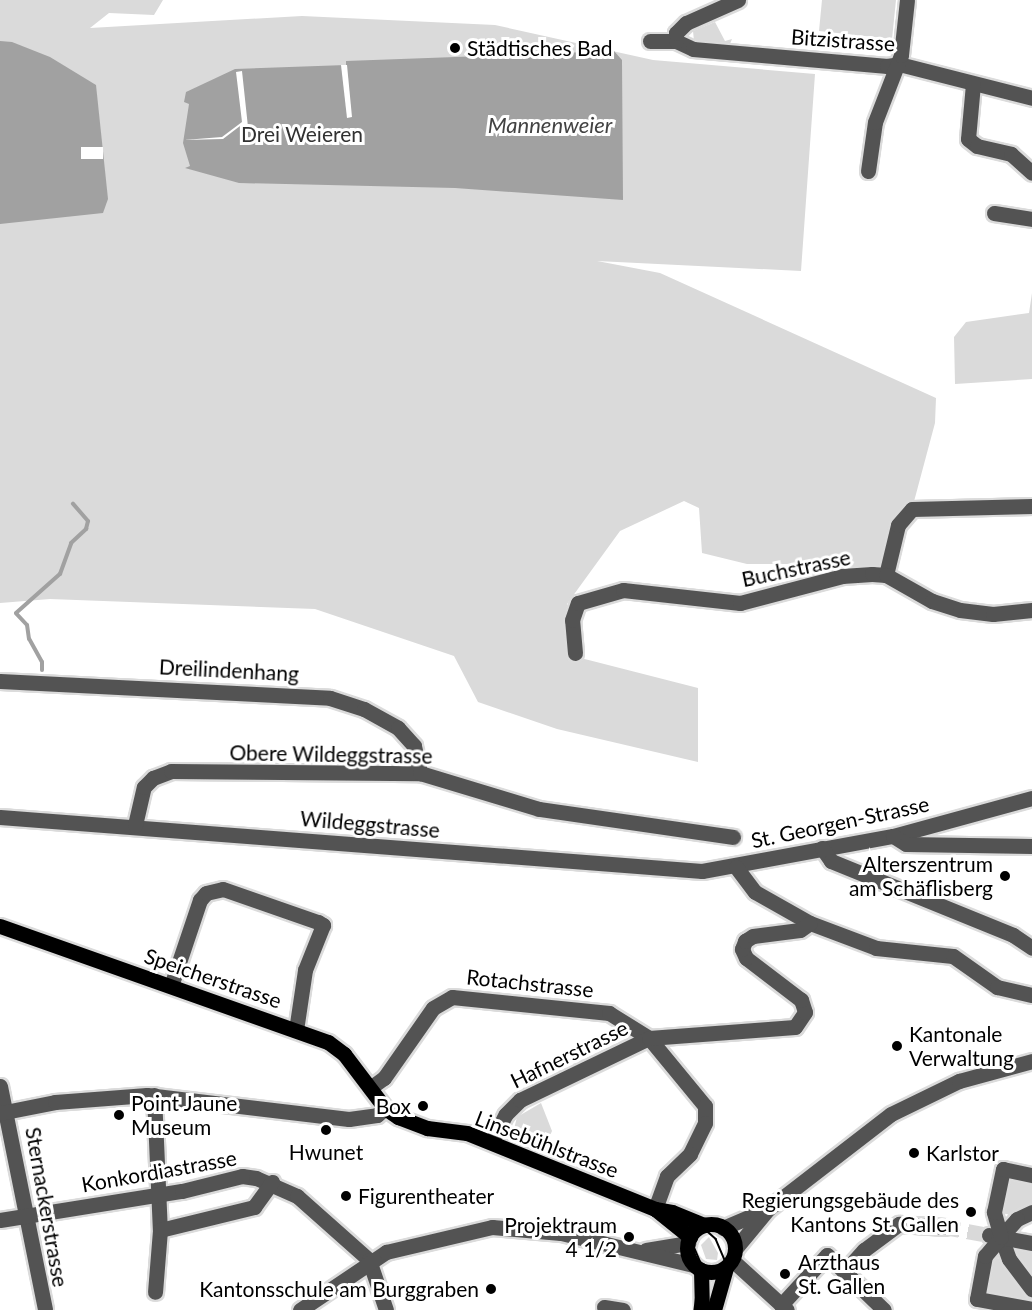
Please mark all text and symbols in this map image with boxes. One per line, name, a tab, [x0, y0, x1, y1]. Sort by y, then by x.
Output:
street label: Bitzistrasse	[790, 24, 896, 56]
place label: Städtisches Bad	[467, 35, 613, 61]
marker: Städtisches Bad	[448, 41, 462, 55]
water label: Mannenweier	[488, 112, 612, 138]
park label: Drei Weieren	[241, 121, 363, 147]
street label: Buchstrasse	[739, 544, 853, 592]
street label: Dreilindenhang	[158, 654, 300, 686]
street label: Obere Wildeggstrasse	[229, 740, 433, 768]
street label: St. Georgen-Strasse	[749, 791, 931, 853]
street label: Wildeggstrasse	[299, 805, 441, 843]
place label: Alterszentrum am Schäflisberg	[849, 851, 993, 901]
marker: Alterszentrum am Schäflisberg	[998, 869, 1012, 883]
street label: Speicherstrasse	[141, 943, 285, 1013]
street label: Rotachstrasse	[465, 964, 595, 1002]
street label: Hafnerstrasse	[506, 1015, 632, 1093]
place label: Kantonale Verwaltung	[909, 1021, 1014, 1071]
marker: Kantonale Verwaltung	[890, 1039, 904, 1053]
place label: Point Jaune Museum	[131, 1090, 238, 1140]
place label: Box	[376, 1093, 411, 1119]
marker: Box	[416, 1099, 430, 1113]
street label: Linsebühlstrasse	[472, 1105, 622, 1183]
marker: Point Jaune Museum	[112, 1108, 126, 1122]
marker: Hwunet	[319, 1123, 333, 1137]
street label: Sternackerstrasse	[21, 1125, 73, 1289]
place label: Hwunet	[289, 1139, 363, 1165]
place label: Karlstor	[926, 1140, 999, 1166]
street label: Konkordiastrasse	[80, 1145, 238, 1197]
marker: Karlstor	[907, 1146, 921, 1160]
place label: Figurentheater	[358, 1183, 494, 1209]
place label: Regierungsgebäude des Kantons St. Gallen	[741, 1187, 959, 1237]
marker: Figurentheater	[339, 1189, 353, 1203]
marker: Regierungsgebäude des Kantons St. Gallen	[964, 1205, 978, 1219]
place label: Projektraum 4 1/2	[504, 1212, 617, 1262]
marker: Projektraum 4 1/2	[622, 1230, 636, 1244]
place label: Arzthaus St. Gallen	[798, 1249, 885, 1299]
marker: Arzthaus St. Gallen	[776, 1265, 794, 1283]
place label: Kantonsschule am Burggraben	[199, 1276, 479, 1302]
marker: Kantonsschule am Burggraben	[484, 1282, 498, 1296]

